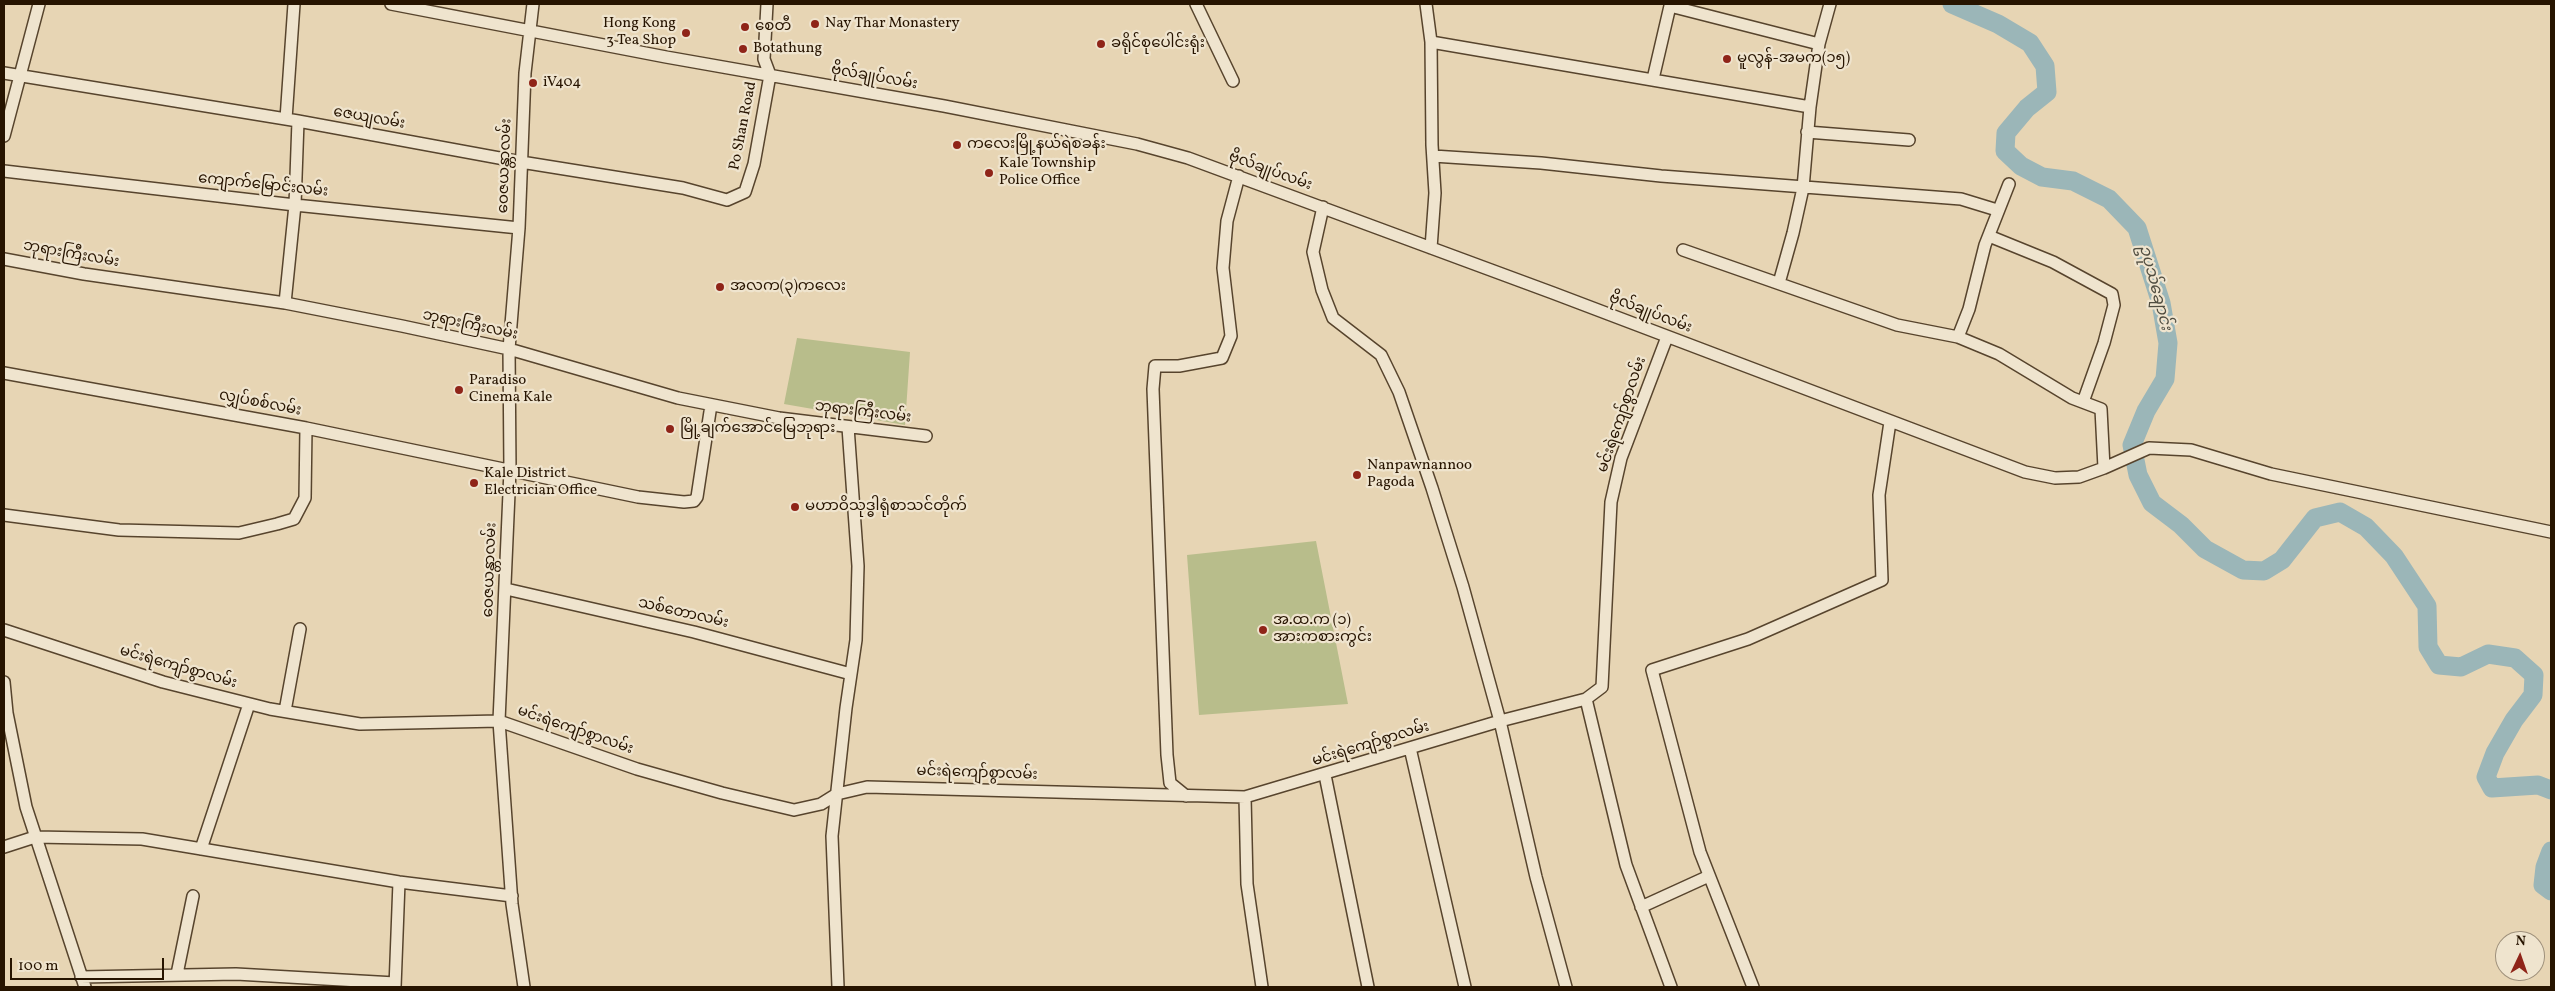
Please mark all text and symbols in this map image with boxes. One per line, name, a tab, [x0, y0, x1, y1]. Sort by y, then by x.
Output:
place label: Hong Kong 3 Tea Shop	[603, 15, 676, 50]
place label: Nay Thar Monastery	[825, 15, 960, 33]
place label: စေတီ	[755, 18, 791, 36]
marker: Nay Thar Monastery	[809, 18, 821, 30]
marker: စေတီ	[739, 21, 751, 33]
marker: Hong Kong 3 Tea Shop	[680, 27, 692, 39]
place label: ခရိုင်စုပေါင်းရုံး	[1111, 35, 1205, 53]
marker: ခရိုင်စုပေါင်းရုံး	[1095, 38, 1107, 50]
place label: Botathung	[753, 40, 822, 58]
marker: Botathung	[737, 43, 749, 55]
place label: မူလွန်-အမက(၁၅)	[1737, 50, 1850, 68]
marker: မူလွန်-အမက(၁၅)	[1721, 53, 1733, 65]
street label: ဗိုလ်ချုပ်လမ်း	[829, 62, 919, 94]
place label: iV404	[543, 74, 581, 92]
marker: iV404	[527, 77, 539, 89]
street label: Po Shan Road	[727, 80, 761, 172]
street label: ဇေယျလမ်း	[332, 104, 406, 134]
street label: ဝေဇယန္တာလမ်း	[495, 118, 517, 214]
place label: ကလေးမြို့နယ်ရဲစခန်း	[967, 136, 1106, 154]
marker: ကလေးမြို့နယ်ရဲစခန်း	[951, 139, 963, 151]
street label: ဗိုလ်ချုပ်လမ်း	[1226, 149, 1314, 195]
place label: Kale Township Police Office	[999, 155, 1096, 190]
marker: Kale Township Police Office	[983, 167, 995, 179]
street label: ကျောက်မြောင်းလမ်း	[197, 170, 329, 202]
street label: ဘုရားကြီးလမ်း	[22, 238, 120, 272]
water label: ဥပုသ်ချောင်း	[2133, 243, 2175, 333]
place label: အလက(၃)ကလေး	[730, 278, 846, 296]
marker: အလက(၃)ကလေး	[714, 281, 726, 293]
street label: ဗိုလ်ချုပ်လမ်း	[1606, 290, 1694, 338]
street label: ဘုရားကြီးလမ်း	[421, 307, 519, 345]
street label: မင်းရဲကျော်စွာလမ်း	[1595, 355, 1651, 475]
place label: Paradiso Cinema Kale	[469, 372, 552, 407]
marker: Paradiso Cinema Kale	[453, 384, 465, 396]
street label: လျှပ်စစ်လမ်း	[217, 387, 303, 421]
street label: ဘုရားကြီးလမ်း	[814, 398, 912, 428]
place label: မြို့ချက်အောင်မြေဘုရား	[680, 420, 835, 438]
marker: မြို့ချက်အောင်မြေဘုရား	[664, 423, 676, 435]
place label: Nanpawnannoo Pagoda	[1367, 457, 1472, 492]
place label: Kale District Electrician Office	[484, 465, 597, 500]
marker: Nanpawnannoo Pagoda	[1351, 469, 1363, 481]
marker: Kale District Electrician Office	[468, 477, 480, 489]
place label: မဟာဝိသုဒ္ဓါရုံစာသင်တိုက်	[805, 498, 967, 516]
marker: မဟာဝိသုဒ္ဓါရုံစာသင်တိုက်	[789, 501, 801, 513]
street label: ဝေဇယန္တာလမ်း	[480, 522, 502, 618]
street label: သစ်တောလမ်း	[636, 595, 730, 633]
place label: အ.ထ.က (၁) အားကစားကွင်း	[1273, 612, 1372, 647]
marker: အ.ထ.က (၁) အားကစားကွင်း	[1257, 624, 1269, 636]
street label: မင်းရဲကျော်စွာလမ်း	[117, 643, 239, 693]
street label: မင်းရဲကျော်စွာလမ်း	[515, 703, 635, 759]
street label: မင်းရဲကျော်စွာလမ်း	[1310, 719, 1432, 771]
street label: မင်းရဲကျော်စွာလမ်း	[916, 763, 1038, 785]
north arrow	[2495, 931, 2545, 981]
text: N	[2515, 932, 2526, 951]
scale bar	[12, 948, 166, 980]
text: 100 m	[18, 956, 58, 977]

